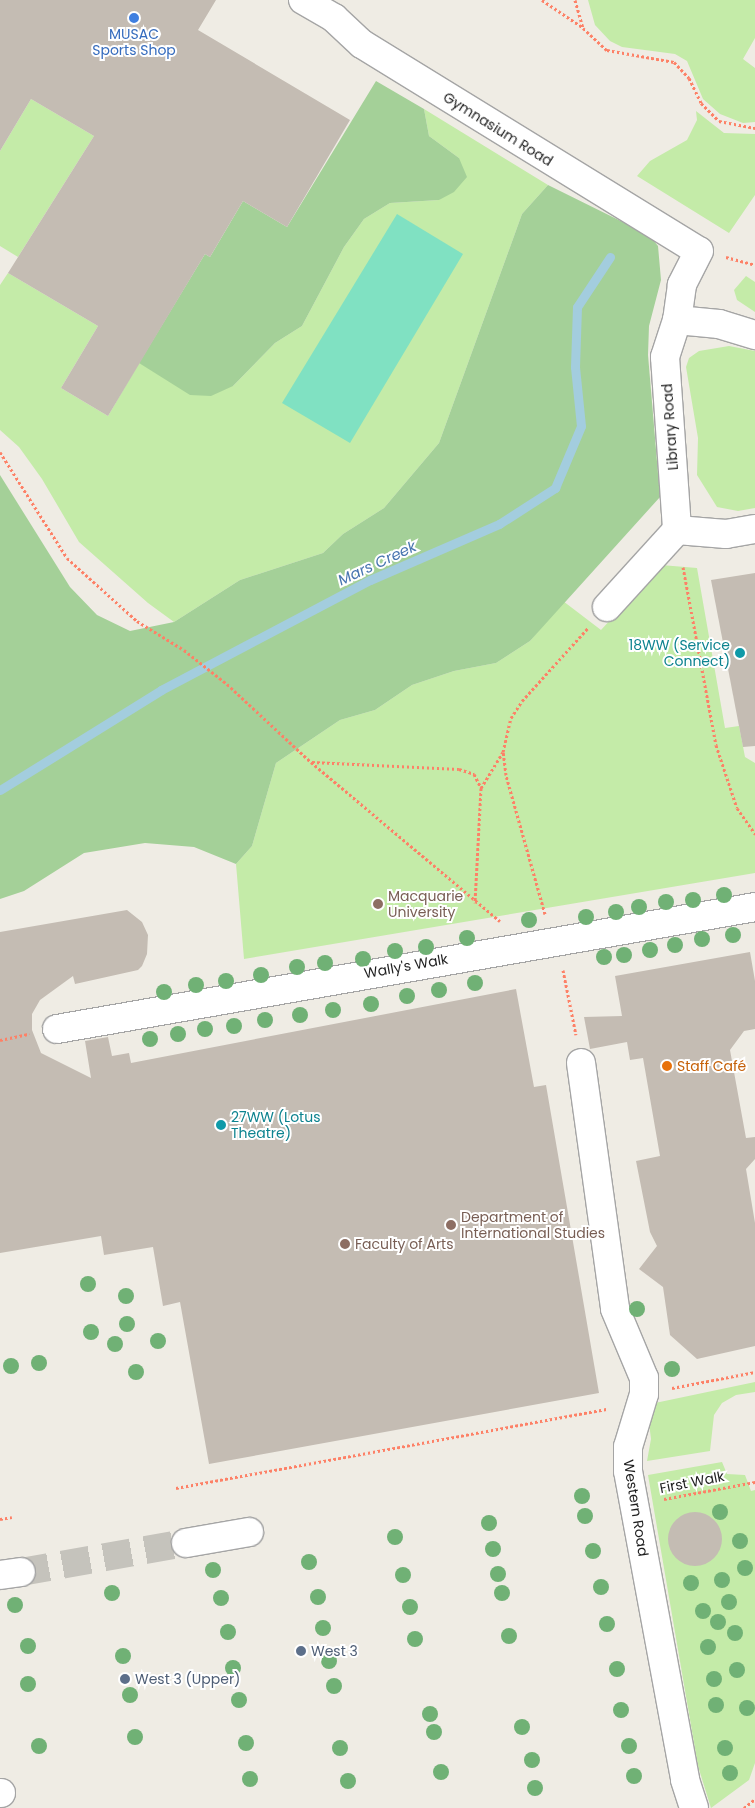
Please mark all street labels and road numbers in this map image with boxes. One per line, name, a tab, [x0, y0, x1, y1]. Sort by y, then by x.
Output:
street label: Gymnasium Road	[440, 89, 556, 169]
street label: Library Road	[659, 383, 681, 471]
street label: Wally's Walk	[363, 950, 449, 982]
street label: Western Road	[620, 1458, 652, 1558]
street label: First Walk	[658, 1467, 726, 1497]

